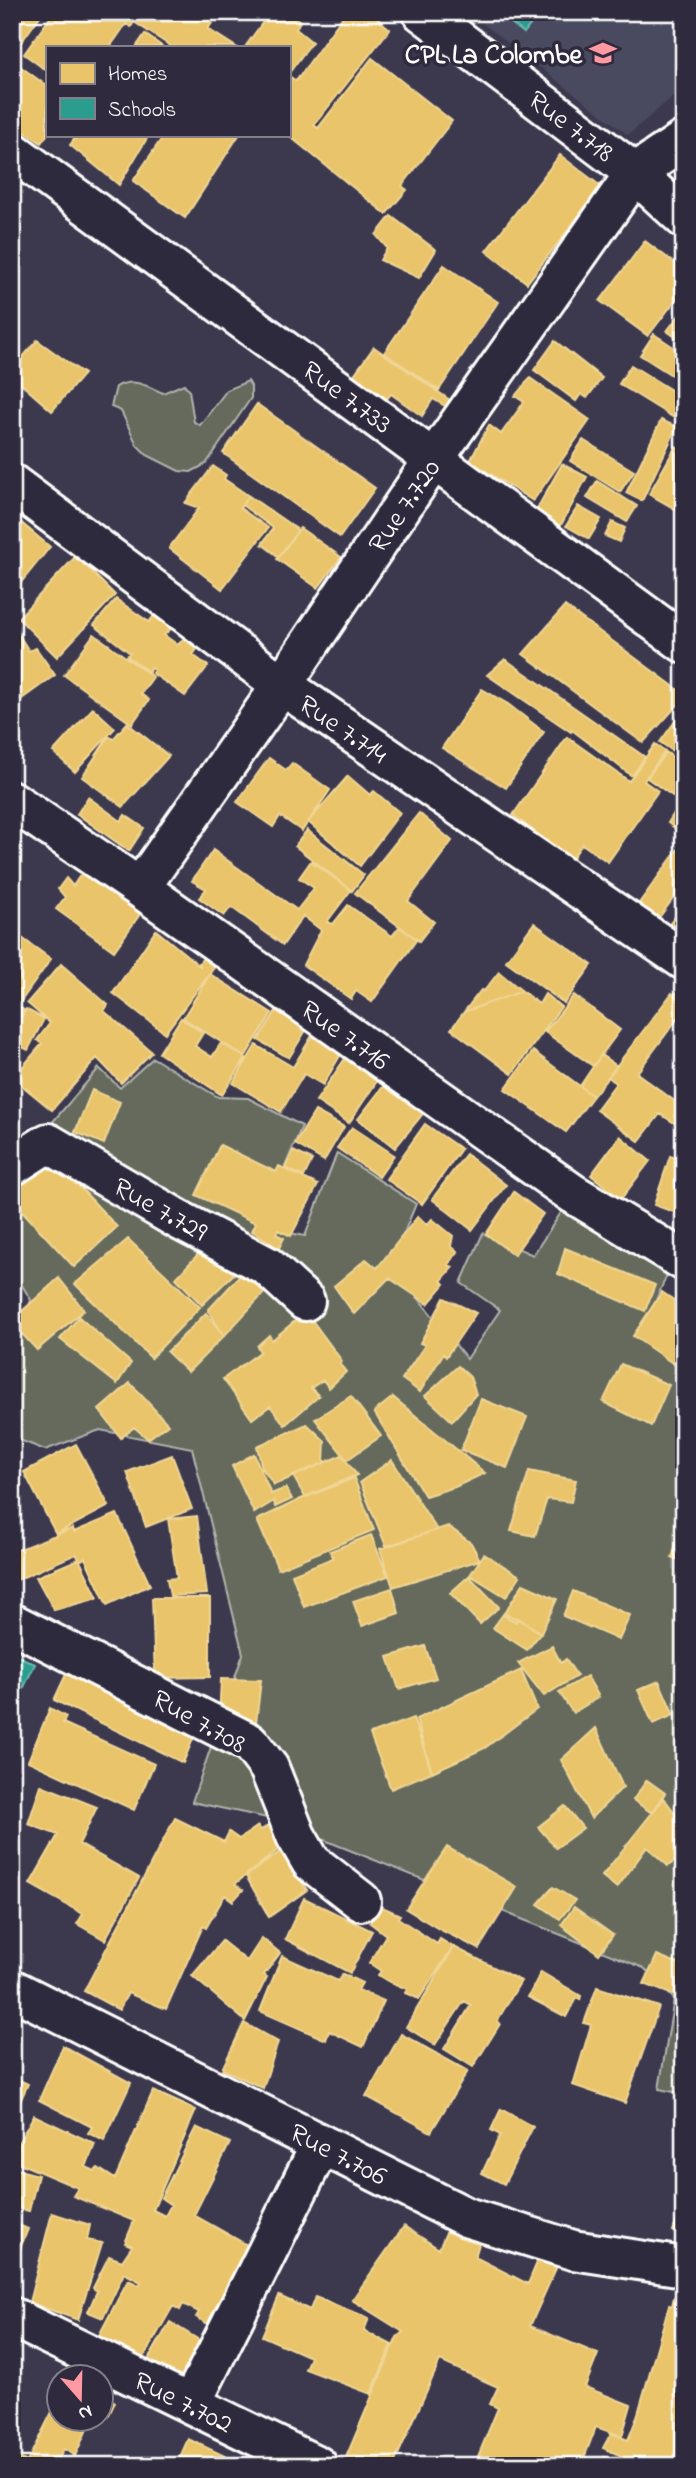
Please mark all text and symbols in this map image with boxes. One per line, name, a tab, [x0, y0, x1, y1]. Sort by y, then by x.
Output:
place label: CPL La Colombe	[405, 36, 583, 77]
school or university icon: CPL La Colombe	[588, 38, 618, 68]
legend	[46, 46, 290, 136]
text: Homes	[108, 60, 168, 90]
street label: Rue 7.718	[518, 82, 622, 174]
text: Schools	[108, 96, 176, 126]
street label: Rue 7.733	[292, 352, 400, 446]
street label: Rue 7.720	[359, 452, 452, 562]
street label: Rue 7.714	[289, 686, 395, 776]
street label: Rue 7.716	[291, 991, 397, 1083]
street label: Rue 7.729	[105, 1168, 214, 1254]
street label: Rue 7.708	[144, 1680, 253, 1766]
street label: Rue 7.706	[282, 2114, 393, 2198]
north arrow	[46, 2362, 116, 2432]
street label: Rue 7.702	[126, 2363, 239, 2446]
text: N	[74, 2397, 96, 2427]

